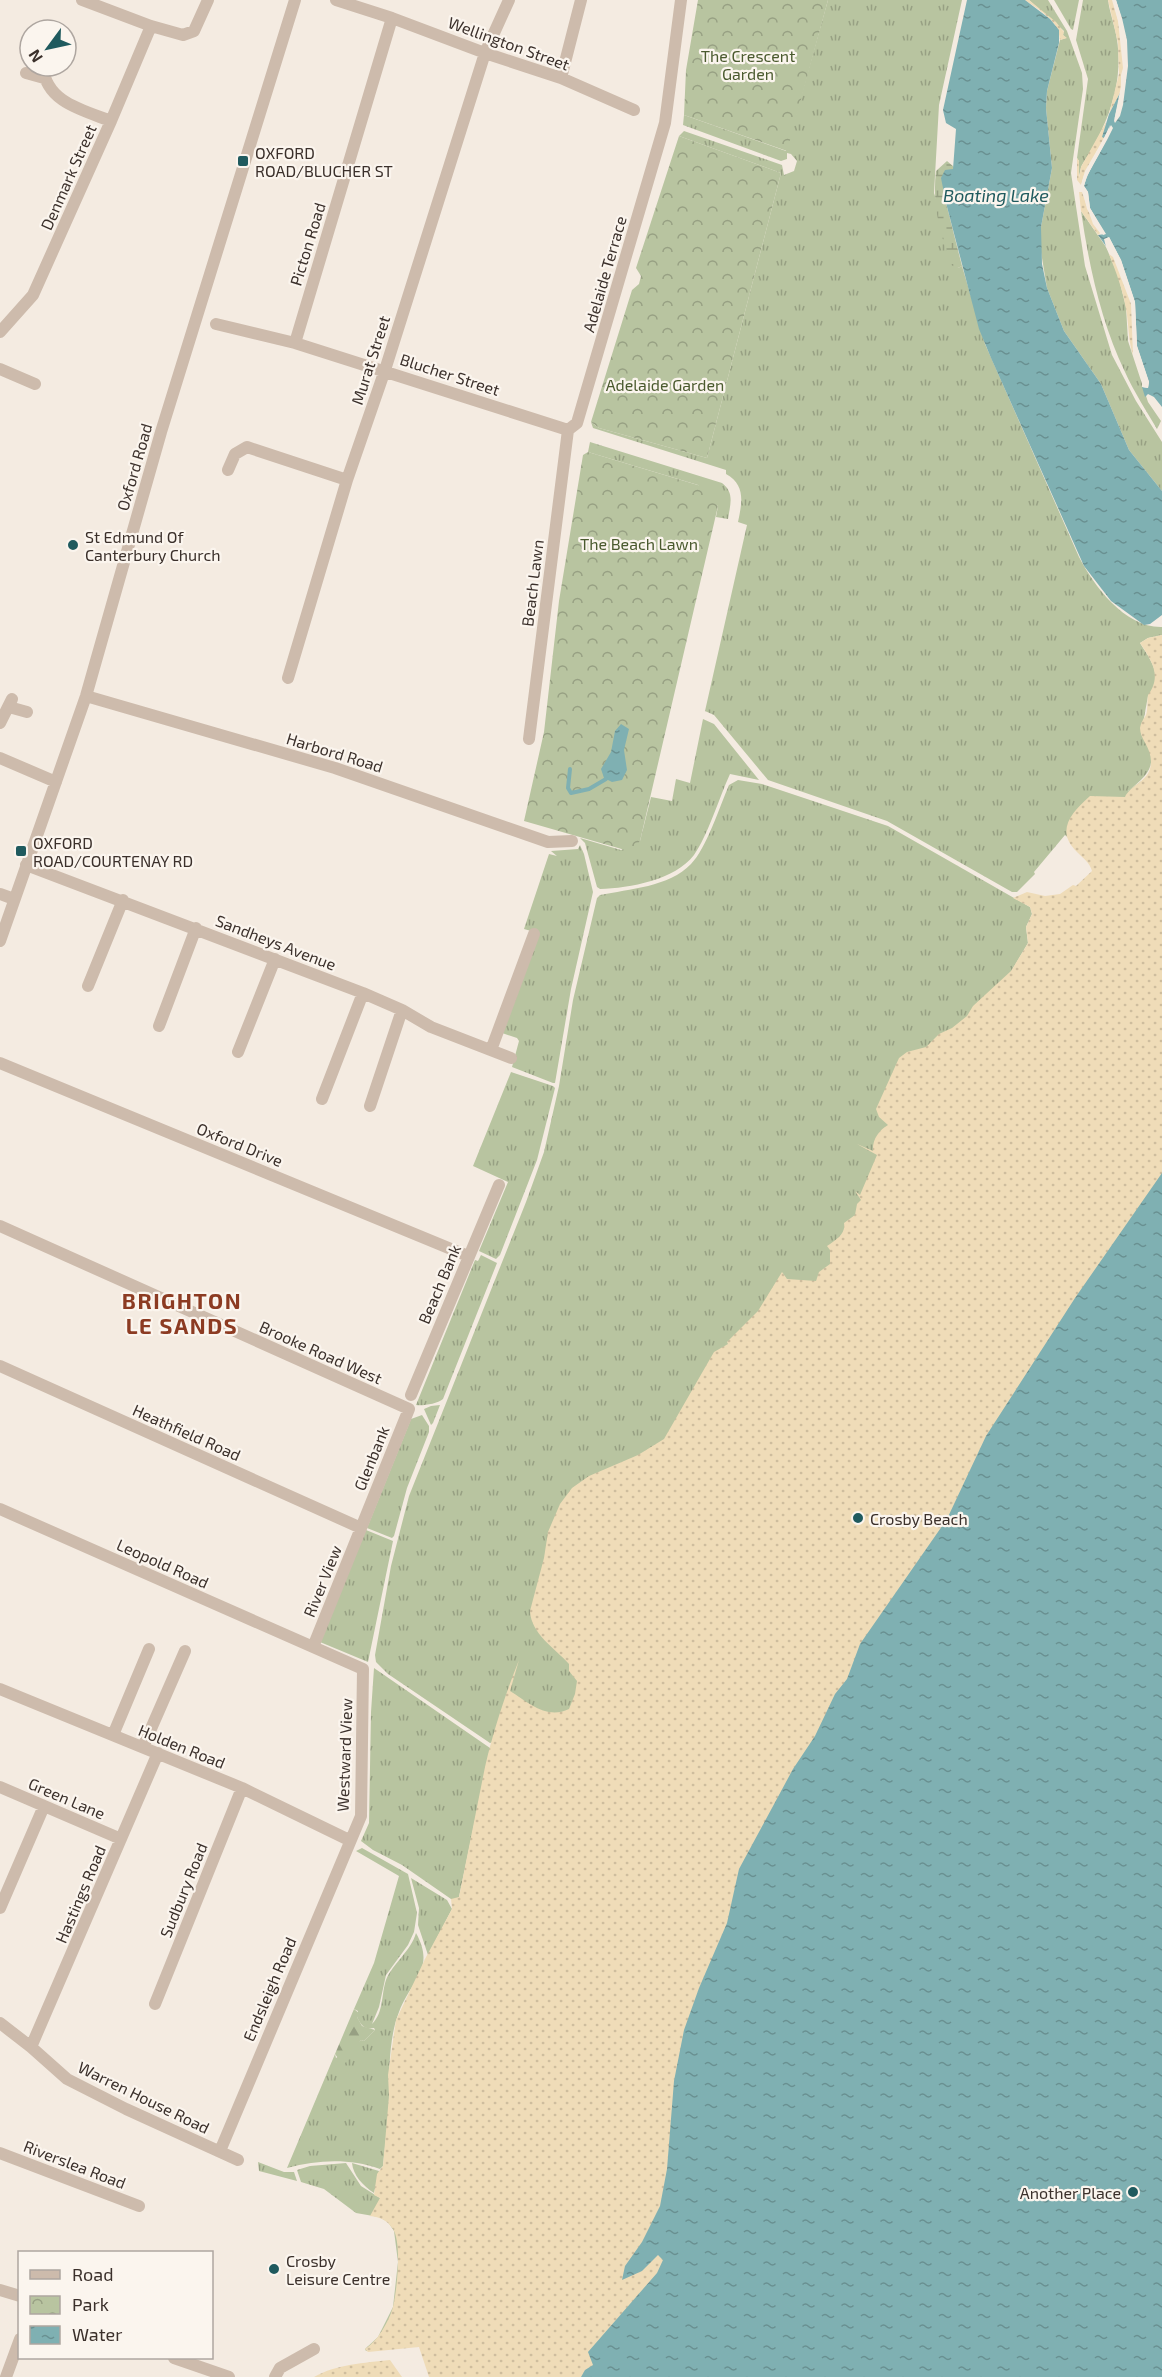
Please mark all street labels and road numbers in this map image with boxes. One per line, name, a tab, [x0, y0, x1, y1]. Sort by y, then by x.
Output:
street label: Wellington Street	[446, 12, 572, 74]
street label: Denmark Street	[36, 121, 100, 233]
street label: Picton Road	[285, 200, 329, 288]
street label: Adelaide Terrace	[578, 214, 630, 334]
street label: Murat Street	[347, 313, 393, 407]
street label: Blucher Street	[398, 349, 502, 399]
street label: Oxford Road	[112, 421, 156, 513]
street label: Beach Lawn	[517, 538, 547, 628]
street label: Harbord Road	[284, 728, 386, 776]
street label: Sandheys Avenue	[213, 910, 339, 974]
street label: Oxford Drive	[194, 1118, 286, 1170]
street label: Beach Bank	[414, 1242, 464, 1326]
street label: Brooke Road West	[257, 1316, 385, 1388]
street label: Heathfield Road	[130, 1400, 244, 1464]
street label: Glenbank	[349, 1423, 393, 1493]
street label: Leopold Road	[114, 1534, 212, 1592]
street label: River View	[299, 1542, 345, 1620]
street label: Westward View	[333, 1698, 355, 1812]
street label: Holden Road	[136, 1720, 228, 1772]
street label: Green Lane	[26, 1773, 108, 1823]
street label: Sudbury Road	[155, 1840, 211, 1940]
street label: Hastings Road	[51, 1842, 109, 1946]
street label: Endsleigh Road	[238, 1934, 300, 2044]
street label: Warren House Road	[75, 2057, 213, 2137]
street label: Riverslea Road	[21, 2136, 129, 2192]

